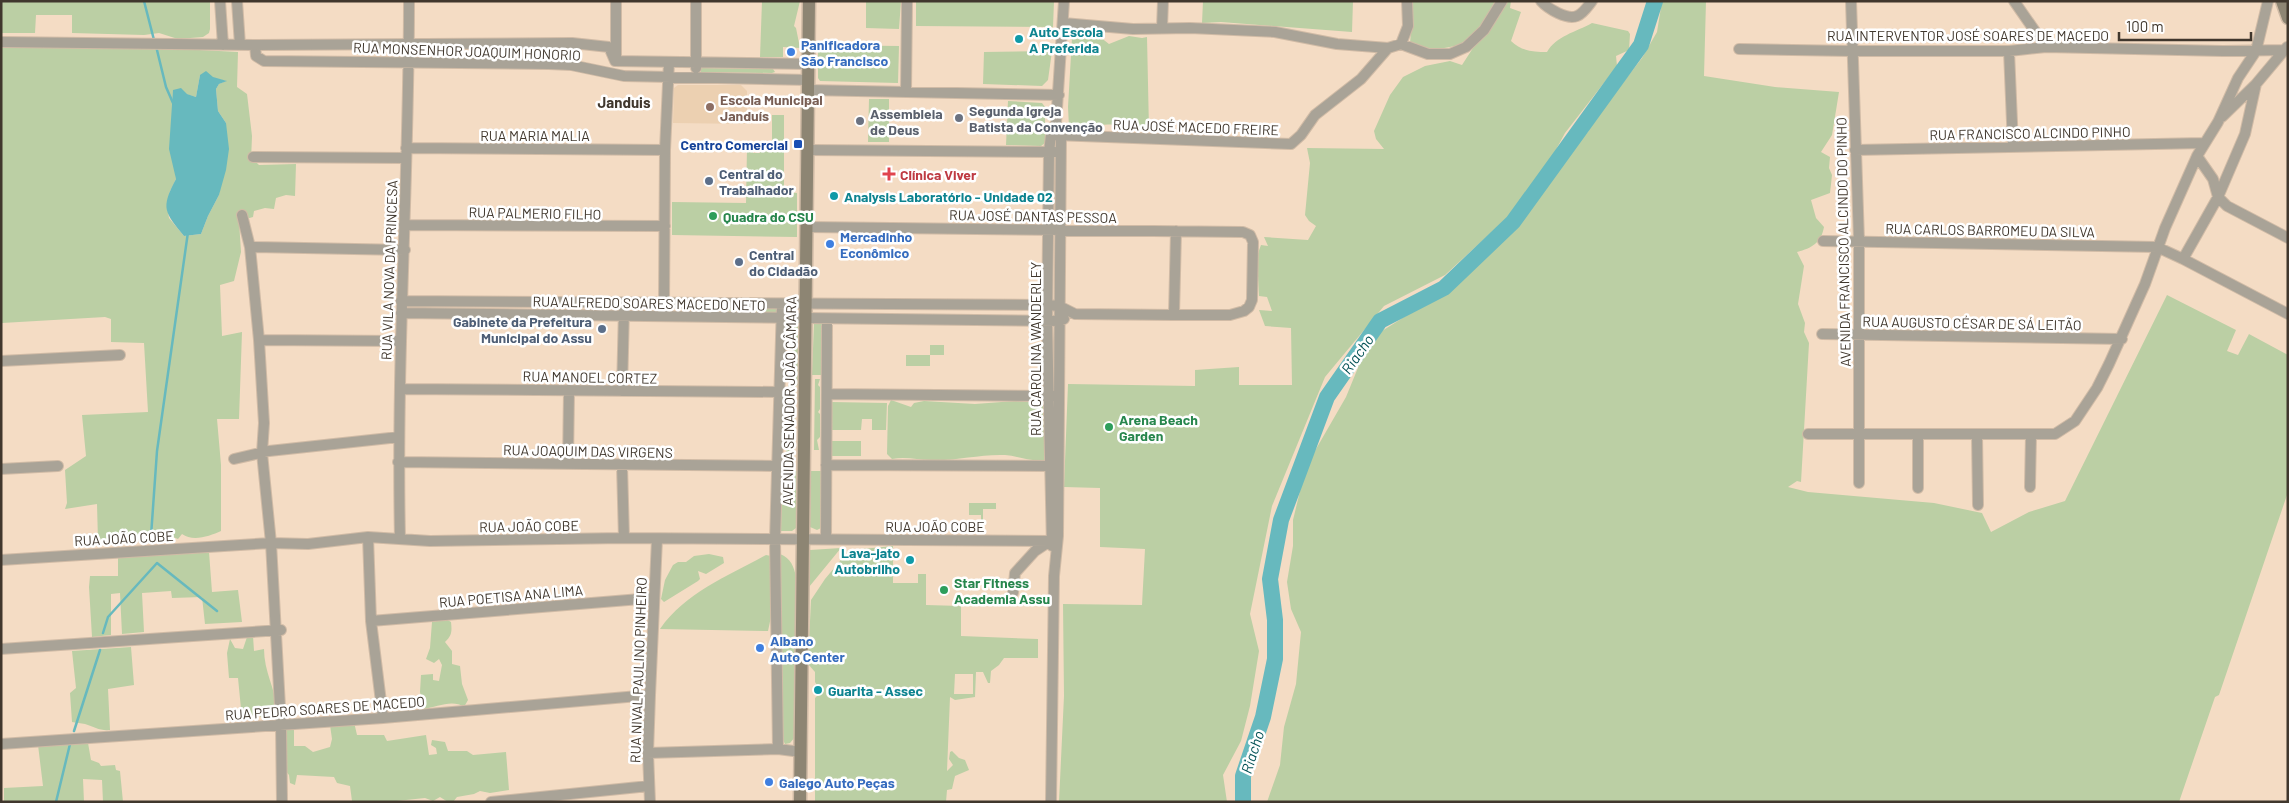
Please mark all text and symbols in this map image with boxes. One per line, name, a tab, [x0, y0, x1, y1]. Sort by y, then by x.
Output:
scale bar	[2119, 10, 2252, 42]
text: 100 m	[2126, 17, 2164, 35]
place label: Auto Escola A Preferida	[1029, 23, 1103, 56]
street label: RUA INTERVENTOR JOSÉ SOARES DE MACEDO	[1827, 27, 2109, 44]
marker: Auto Escola A Preferida	[1013, 33, 1025, 45]
place label: Panificadora São Francisco	[801, 36, 888, 69]
street label: RUA MONSENHOR JOAQUIM HONORIO	[353, 39, 581, 63]
marker: Panificadora São Francisco	[785, 46, 797, 58]
place label: Escola Municipal Janduís	[720, 91, 823, 124]
district label: Janduis	[598, 93, 651, 111]
marker: Escola Municipal Janduís	[704, 101, 716, 113]
place label: Segunda Igreja Batista da Convenção	[969, 102, 1103, 135]
place label: Assembleia de Deus	[870, 105, 943, 138]
marker: Segunda Igreja Batista da Convenção	[953, 112, 965, 124]
marker: Assembleia de Deus	[854, 115, 866, 127]
street label: RUA JOSÉ MACEDO FREIRE	[1113, 116, 1279, 138]
street label: AVENIDA FRANCISCO ALCINDO DO PINHO	[1832, 117, 1854, 367]
street label: RUA FRANCISCO ALCINDO PINHO	[1929, 123, 2131, 143]
street label: RUA MARIA MALIA	[480, 127, 590, 144]
place label: Centro Comercial	[680, 136, 788, 153]
marker: Centro Comercial	[792, 138, 804, 150]
place label: Central do Trabalhador	[719, 165, 795, 198]
place label: Clínica Viver	[900, 166, 977, 183]
marker: Clínica Viver	[882, 167, 896, 181]
marker: Central do Trabalhador	[703, 175, 715, 187]
street label: RUA VILA NOVA DA PRINCESA	[377, 179, 401, 360]
place label: Analysis Laboratório - Unidade 02	[844, 188, 1053, 205]
marker: Analysis Laboratório - Unidade 02	[828, 190, 840, 202]
street label: RUA PALMERIO FILHO	[468, 203, 602, 223]
street label: RUA JOSÉ DANTAS PESSOA	[949, 206, 1117, 226]
place label: Quadra do CSU	[723, 208, 814, 225]
marker: Quadra do CSU	[707, 210, 719, 222]
street label: RUA CARLOS BARROMEU DA SILVA	[1885, 220, 2095, 240]
place label: Mercadinho Econômico	[840, 228, 912, 261]
marker: Mercadinho Econômico	[824, 238, 836, 250]
place label: Central do Cidadão	[749, 246, 818, 279]
marker: Central do Cidadão	[733, 256, 745, 268]
street label: RUA CAROLINA WANDERLEY	[1027, 262, 1044, 436]
street label: RUA ALFREDO SOARES MACEDO NETO	[532, 292, 766, 314]
street label: AVENIDA SENADOR JOÃO CÂMARA	[779, 295, 799, 506]
place label: Gabinete da Prefeitura Municipal do Assu	[453, 313, 592, 346]
street label: RUA AUGUSTO CÉSAR DE SÁ LEITÃO	[1862, 313, 2082, 333]
marker: Gabinete da Prefeitura Municipal do Assu	[596, 323, 608, 335]
water label: Riacho	[1337, 331, 1377, 377]
street label: RUA MANOEL CORTEZ	[523, 367, 657, 387]
place label: Arena Beach Garden	[1119, 411, 1198, 444]
marker: Arena Beach Garden	[1103, 421, 1115, 433]
street label: RUA JOAQUIM DAS VIRGENS	[503, 441, 673, 461]
street label: RUA JOÃO COBE	[479, 517, 579, 535]
street label: RUA JOÃO COBE	[885, 518, 985, 535]
street label: RUA JOÃO COBE	[74, 527, 174, 549]
place label: Lava-jato Autobrilho	[834, 544, 900, 577]
marker: Lava-jato Autobrilho	[904, 554, 916, 566]
place label: Star Fitness Academia Assu	[954, 574, 1050, 607]
street label: RUA NIVAL PAULINO PINHEIRO	[626, 577, 650, 763]
street label: RUA POETISA ANA LIMA	[438, 581, 584, 611]
marker: Star Fitness Academia Assu	[938, 584, 950, 596]
place label: Albano Auto Center	[770, 632, 846, 665]
marker: Albano Auto Center	[754, 642, 766, 654]
place label: Guarita - Assec	[828, 682, 924, 699]
marker: Guarita - Assec	[812, 684, 824, 696]
street label: RUA PEDRO SOARES DE MACEDO	[225, 693, 425, 723]
water label: Riacho	[1237, 728, 1267, 776]
place label: Galego Auto Peças	[779, 774, 895, 791]
marker: Galego Auto Peças	[763, 776, 775, 788]

